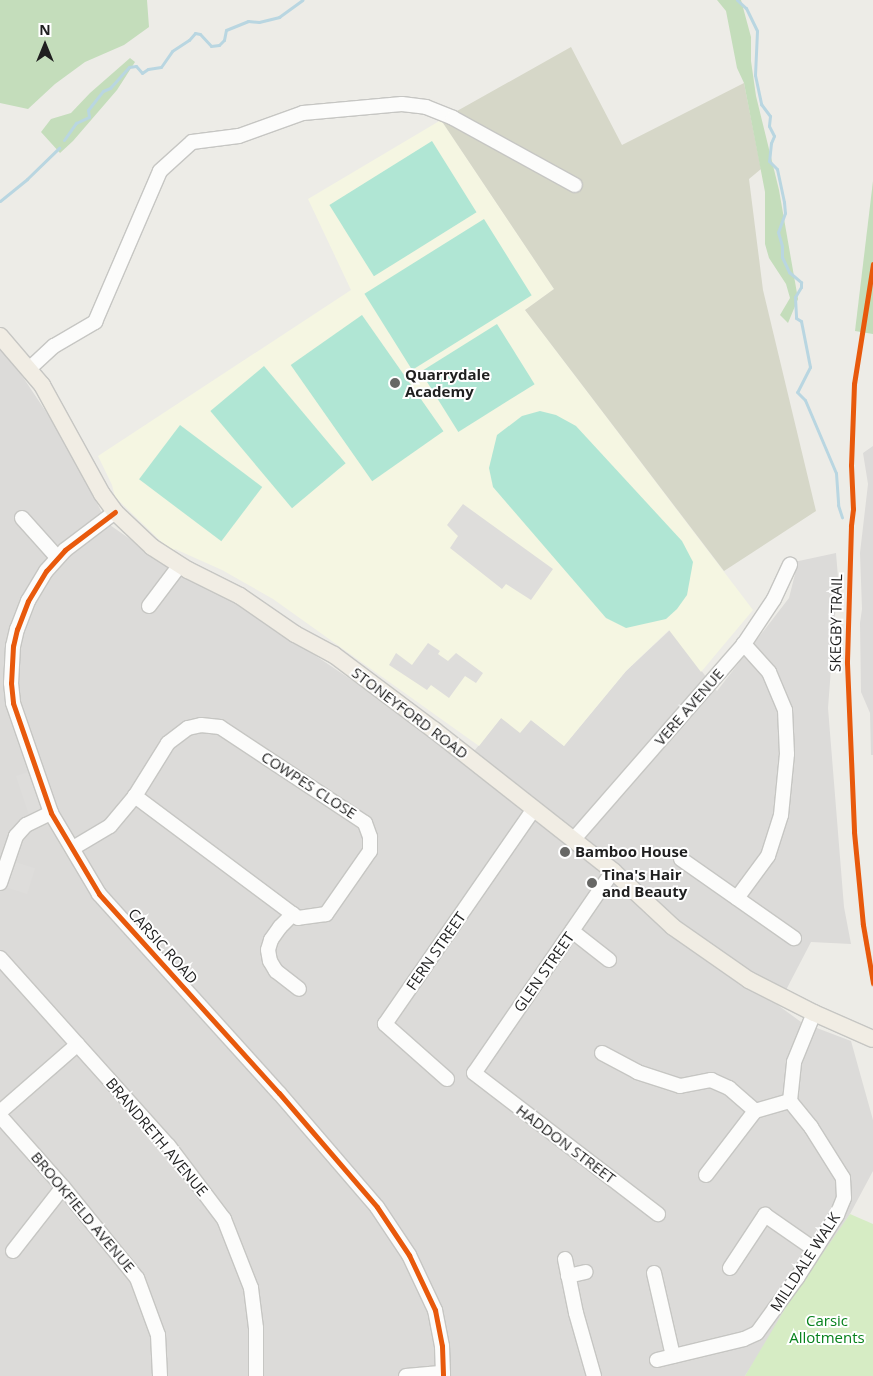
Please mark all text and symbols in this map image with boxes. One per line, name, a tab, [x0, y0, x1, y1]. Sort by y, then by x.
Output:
north arrow	[20, 20, 70, 70]
text: N	[39, 20, 51, 39]
place label: Quarrydale Academy	[405, 365, 490, 400]
marker: Quarrydale Academy	[389, 377, 401, 389]
street label: SKEGBY TRAIL	[826, 574, 846, 672]
street label: STONEYFORD ROAD	[348, 663, 472, 763]
street label: VERE AVENUE	[651, 665, 727, 749]
street label: COWPES CLOSE	[258, 748, 360, 822]
place label: Bamboo House	[575, 843, 688, 861]
marker: Bamboo House	[559, 846, 571, 858]
place label: Tina's Hair and Beauty	[602, 865, 687, 900]
marker: Tina's Hair and Beauty	[586, 877, 598, 889]
street label: CARSIC ROAD	[124, 905, 202, 987]
street label: FERN STREET	[402, 908, 470, 994]
street label: GLEN STREET	[510, 929, 578, 1015]
street label: BRANDRETH AVENUE	[102, 1074, 212, 1200]
street label: HADDON STREET	[513, 1101, 619, 1187]
street label: BROOKFIELD AVENUE	[27, 1148, 139, 1276]
street label: MILLDALE WALK	[766, 1209, 844, 1315]
park label: Carsic Allotments	[789, 1311, 865, 1346]

